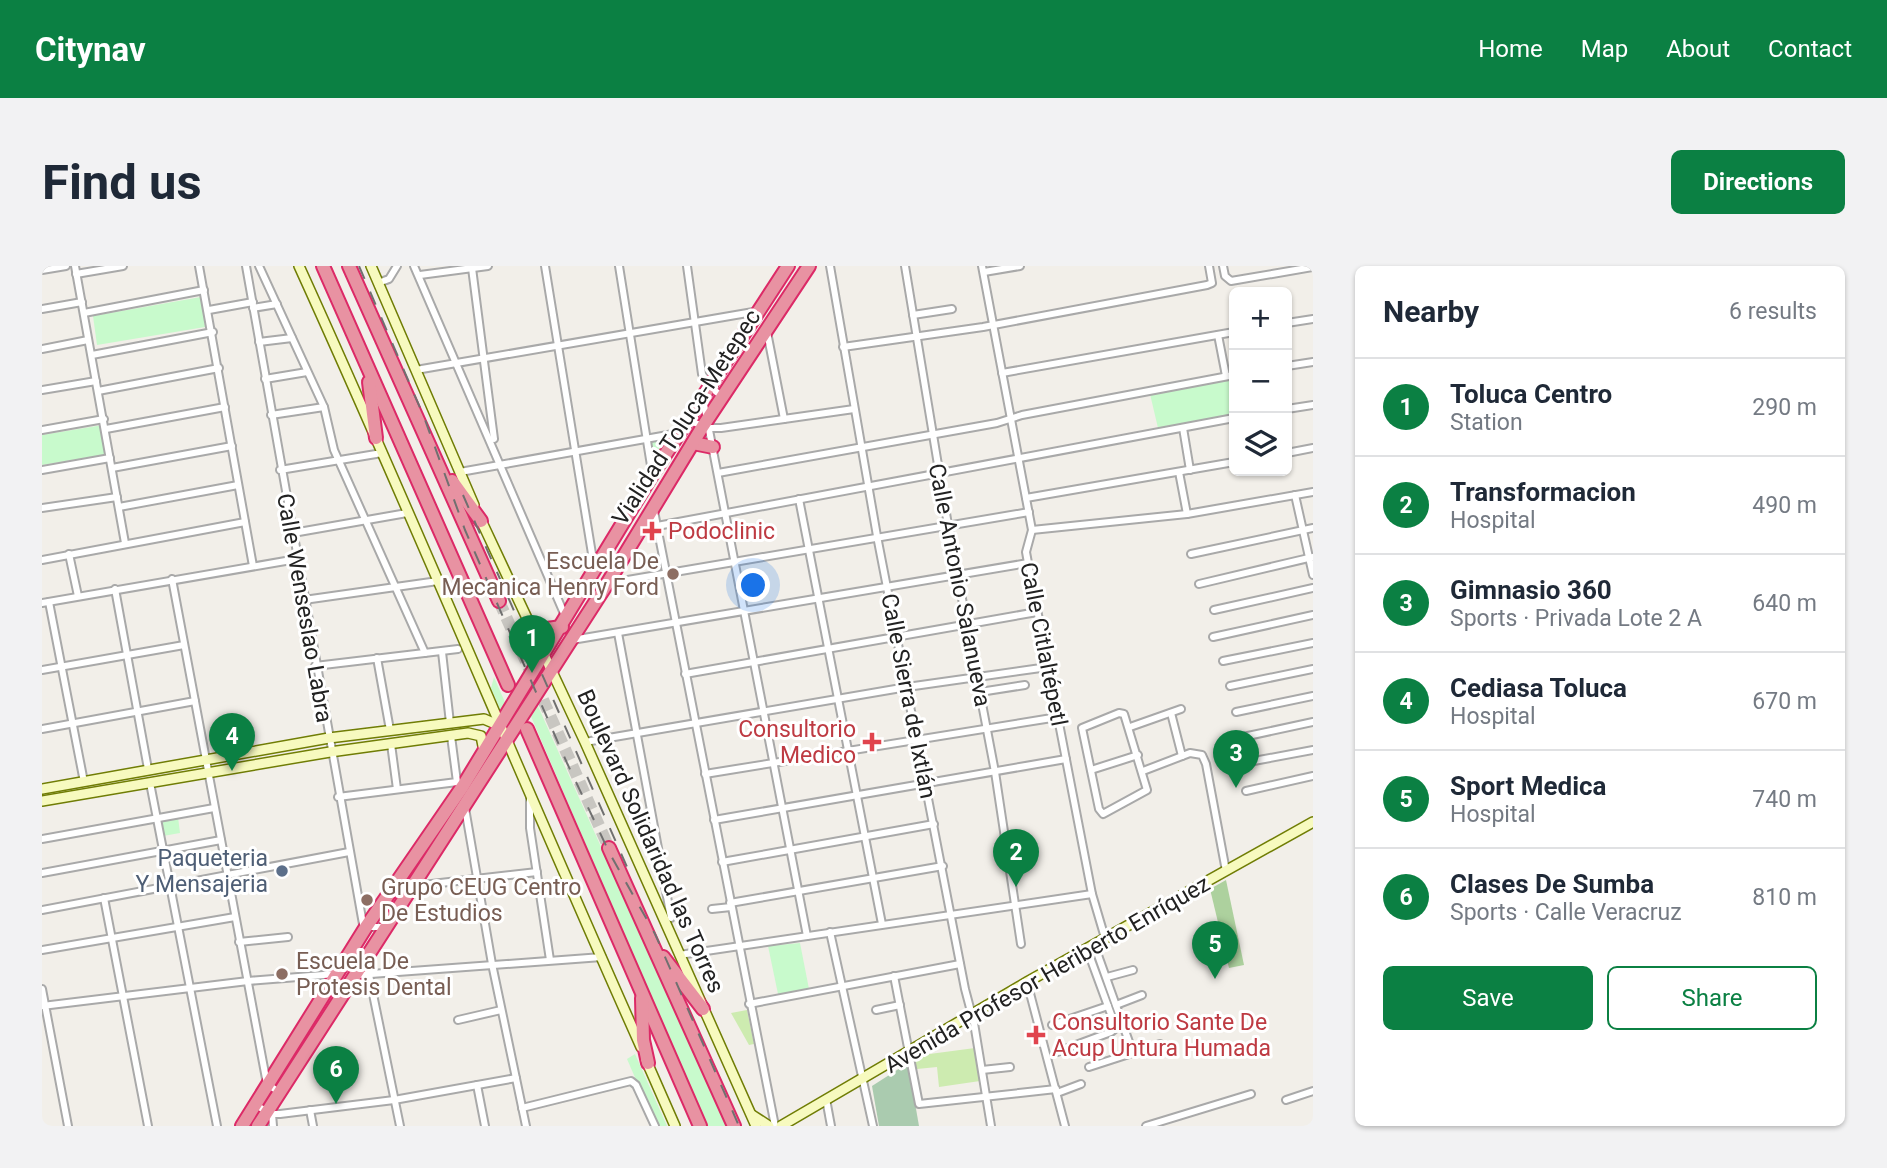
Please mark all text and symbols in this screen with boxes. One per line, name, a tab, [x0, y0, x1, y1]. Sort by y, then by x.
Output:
text: Citynav	[35, 30, 146, 69]
text: Home	[1478, 35, 1543, 63]
text: Map	[1581, 35, 1628, 63]
text: About	[1666, 35, 1730, 63]
text: Contact	[1768, 35, 1852, 63]
button: Directions	[1671, 150, 1845, 214]
text: Find us	[42, 154, 202, 211]
map controls	[1229, 287, 1292, 476]
button: +	[1229, 287, 1292, 350]
text: Nearby	[1383, 294, 1479, 329]
text: 6 results	[1729, 298, 1817, 325]
street label: Vialidad Toluca-Metepec	[607, 304, 766, 530]
button: −	[1229, 350, 1292, 413]
text: Toluca Centro	[1450, 379, 1612, 409]
text: 1	[1399, 394, 1413, 421]
text: 290 m	[1752, 394, 1817, 421]
text: Station	[1450, 409, 1523, 436]
button: layers	[1229, 413, 1292, 476]
street label: Calle Antonio Salanueva	[923, 461, 996, 709]
text: Transformacion	[1450, 477, 1636, 507]
street label: Calle Wenseslao Labra	[271, 491, 338, 725]
text: 2	[1399, 492, 1413, 519]
text: 490 m	[1752, 492, 1817, 519]
text: Hospital	[1450, 507, 1536, 534]
place label: Podoclinic	[668, 518, 775, 545]
marker: Podoclinic	[642, 521, 662, 541]
place label: Escuela De Mecanica Henry Ford	[442, 548, 659, 601]
street label: Calle Citlaltépetl	[1014, 560, 1073, 728]
marker: Escuela De Mecanica Henry Ford	[665, 566, 681, 582]
your location	[736, 568, 770, 602]
text: Gimnasio 360	[1450, 575, 1612, 605]
text: 3	[1399, 590, 1413, 617]
text: 640 m	[1752, 590, 1817, 617]
street label: Calle Sierra de Ixtlán	[875, 591, 942, 801]
text: Sports · Privada Lote 2 A	[1450, 605, 1702, 632]
pin: 1	[509, 615, 555, 673]
text: Cediasa Toluca	[1450, 673, 1627, 703]
street label: Boulevard Solidaridad las Torres	[571, 685, 730, 997]
text: 4	[1399, 688, 1413, 715]
text: 670 m	[1752, 688, 1817, 715]
text: Hospital	[1450, 703, 1536, 730]
pin: 4	[209, 713, 255, 771]
place label: Consultorio Medico	[738, 716, 856, 769]
pin: 3	[1213, 730, 1259, 788]
marker: Consultorio Medico	[862, 732, 882, 752]
text: Sport Medica	[1450, 771, 1607, 801]
text: 5	[1399, 786, 1413, 813]
text: 740 m	[1752, 786, 1817, 813]
text: Hospital	[1450, 801, 1536, 828]
pin: 2	[993, 829, 1039, 887]
place label: Paqueteria Y Mensajeria	[136, 845, 268, 898]
marker: Paqueteria Y Mensajeria	[274, 863, 290, 879]
text: Clases De Sumba	[1450, 869, 1654, 899]
street label: Avenida Profesor Heriberto Enríquez	[880, 870, 1215, 1079]
place label: Grupo CEUG Centro De Estudios	[381, 874, 581, 927]
text: 6	[1399, 884, 1413, 911]
text: 810 m	[1752, 884, 1817, 911]
marker: Grupo CEUG Centro De Estudios	[359, 892, 375, 908]
text: Sports · Calle Veracruz	[1450, 899, 1682, 926]
pin: 5	[1192, 921, 1238, 979]
place label: Escuela De Protesis Dental	[296, 948, 452, 1001]
marker: Escuela De Protesis Dental	[274, 966, 290, 982]
button: Save	[1383, 966, 1593, 1030]
button: Share	[1607, 966, 1817, 1030]
place label: Consultorio Sante De Acup Untura Humada	[1052, 1009, 1271, 1062]
marker: Consultorio Sante De Acup Untura Humada	[1026, 1025, 1046, 1045]
pin: 6	[313, 1046, 359, 1104]

